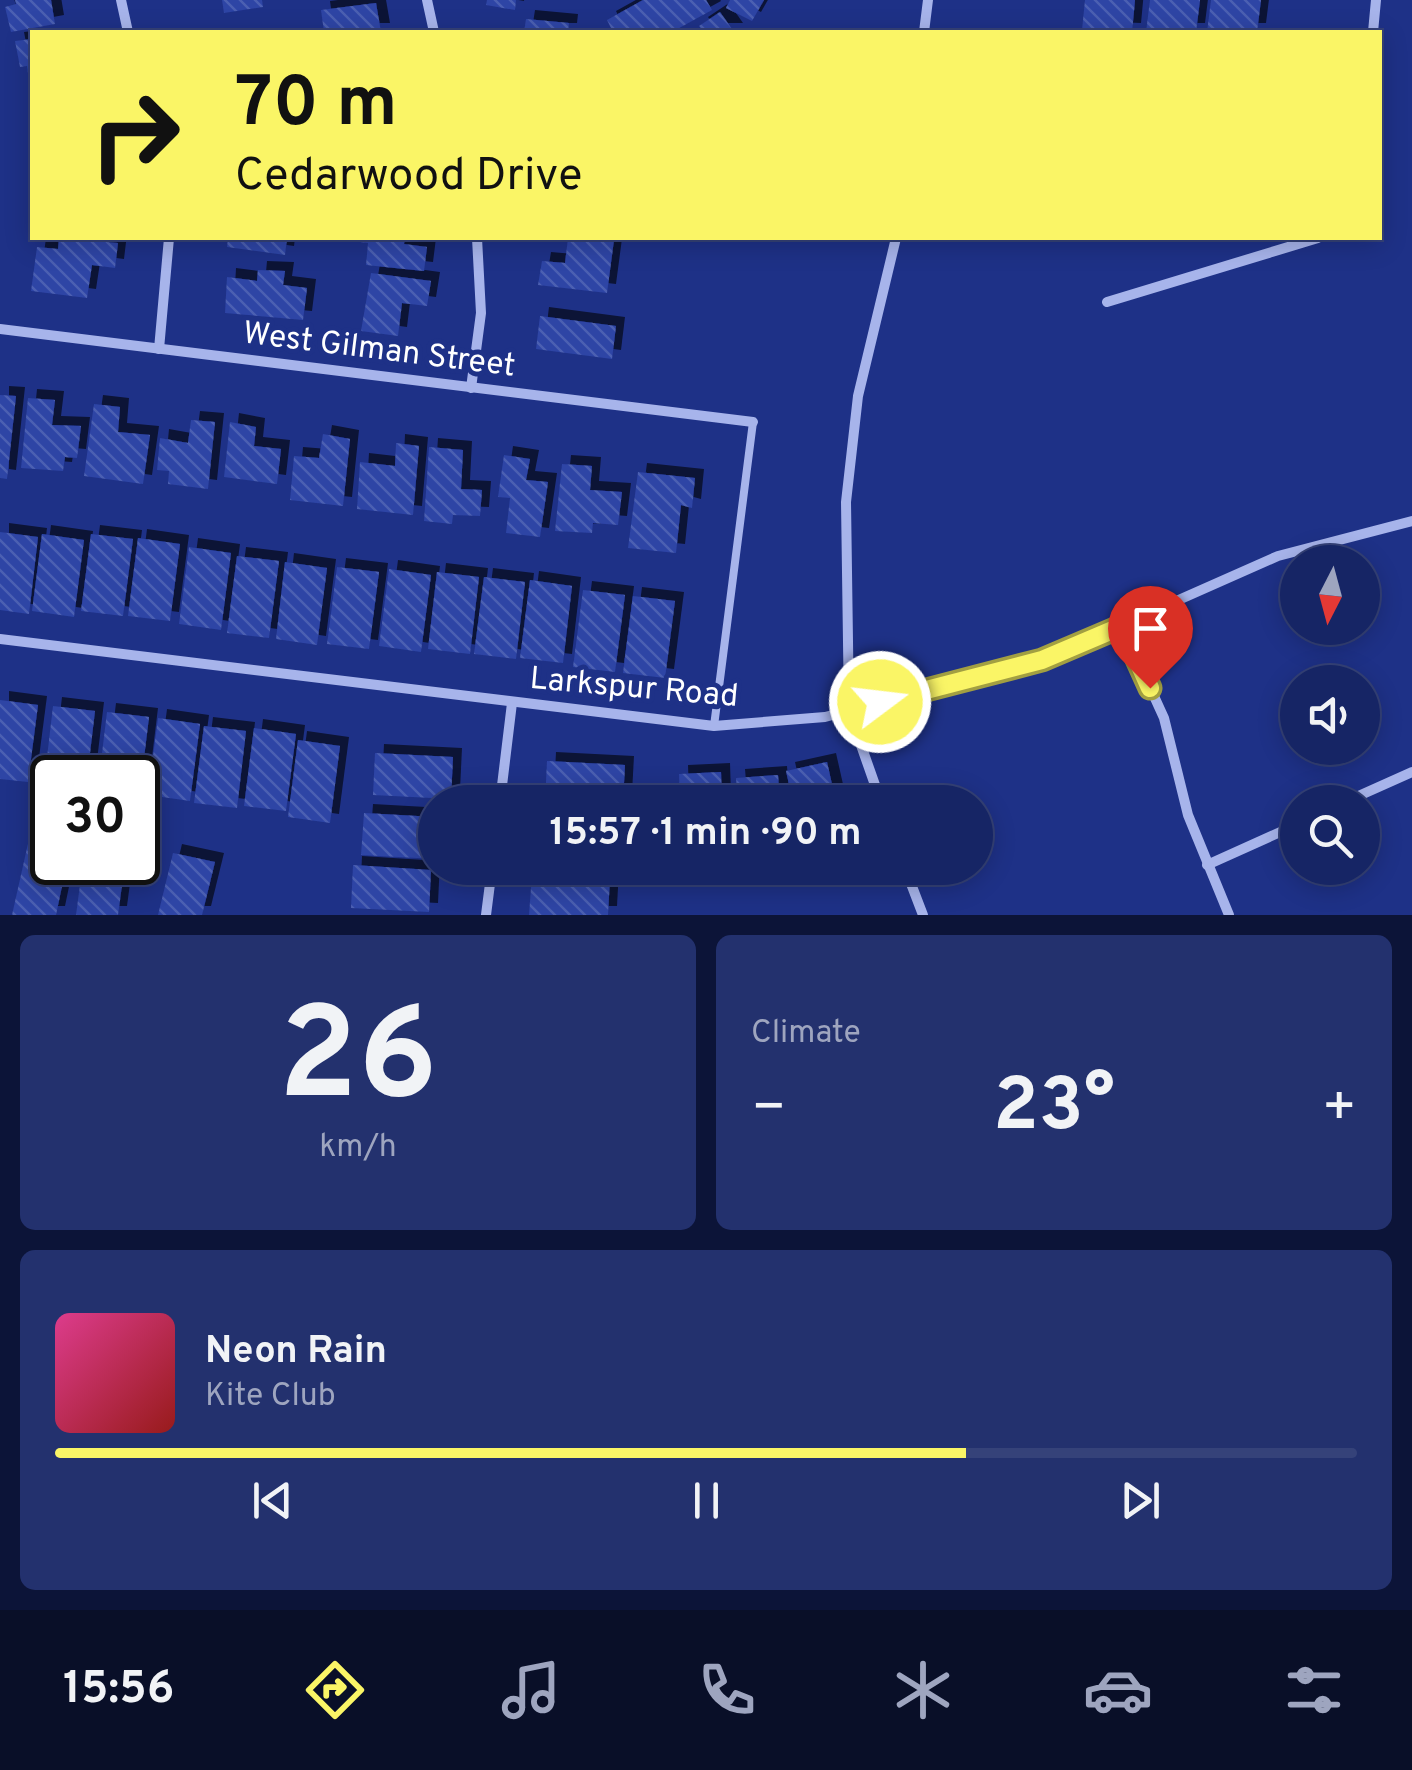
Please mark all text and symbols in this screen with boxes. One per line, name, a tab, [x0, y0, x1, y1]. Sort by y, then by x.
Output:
text: 70 m	[235, 62, 398, 151]
icon: right	[70, 70, 200, 200]
text: Cedarwood Drive	[235, 149, 582, 206]
street label: West Gilman Street	[241, 314, 517, 388]
north arrow	[1280, 545, 1380, 645]
map controls	[1280, 545, 1380, 885]
pin	[1108, 586, 1193, 689]
icon: arrive	[1123, 601, 1178, 656]
position arrow	[828, 650, 932, 754]
street label: Larkspur Road	[528, 660, 740, 718]
button: sound	[1280, 665, 1380, 765]
speed limit sign: 30	[30, 755, 160, 885]
button: search	[1280, 785, 1380, 885]
text: 15:57 · 1 min · 90 m	[550, 810, 861, 859]
text: 26	[278, 980, 438, 1145]
text: Climate	[751, 1014, 861, 1054]
text: 23°	[993, 1062, 1115, 1157]
text: −	[751, 1075, 786, 1145]
text: +	[1322, 1075, 1357, 1145]
text: km/h	[319, 1128, 397, 1168]
text: Neon Rain	[205, 1328, 387, 1377]
text: Kite Club	[205, 1377, 336, 1417]
icon: previous	[245, 1473, 300, 1528]
icon: pause	[679, 1473, 734, 1528]
icon: next	[1113, 1473, 1168, 1528]
icon: directions	[300, 1655, 370, 1725]
icon: music	[496, 1655, 566, 1725]
icon: phone	[692, 1655, 762, 1725]
icon: climate	[888, 1655, 958, 1725]
icon: car	[1083, 1655, 1153, 1725]
icon: filters	[1279, 1655, 1349, 1725]
text: 15:56	[63, 1662, 174, 1719]

